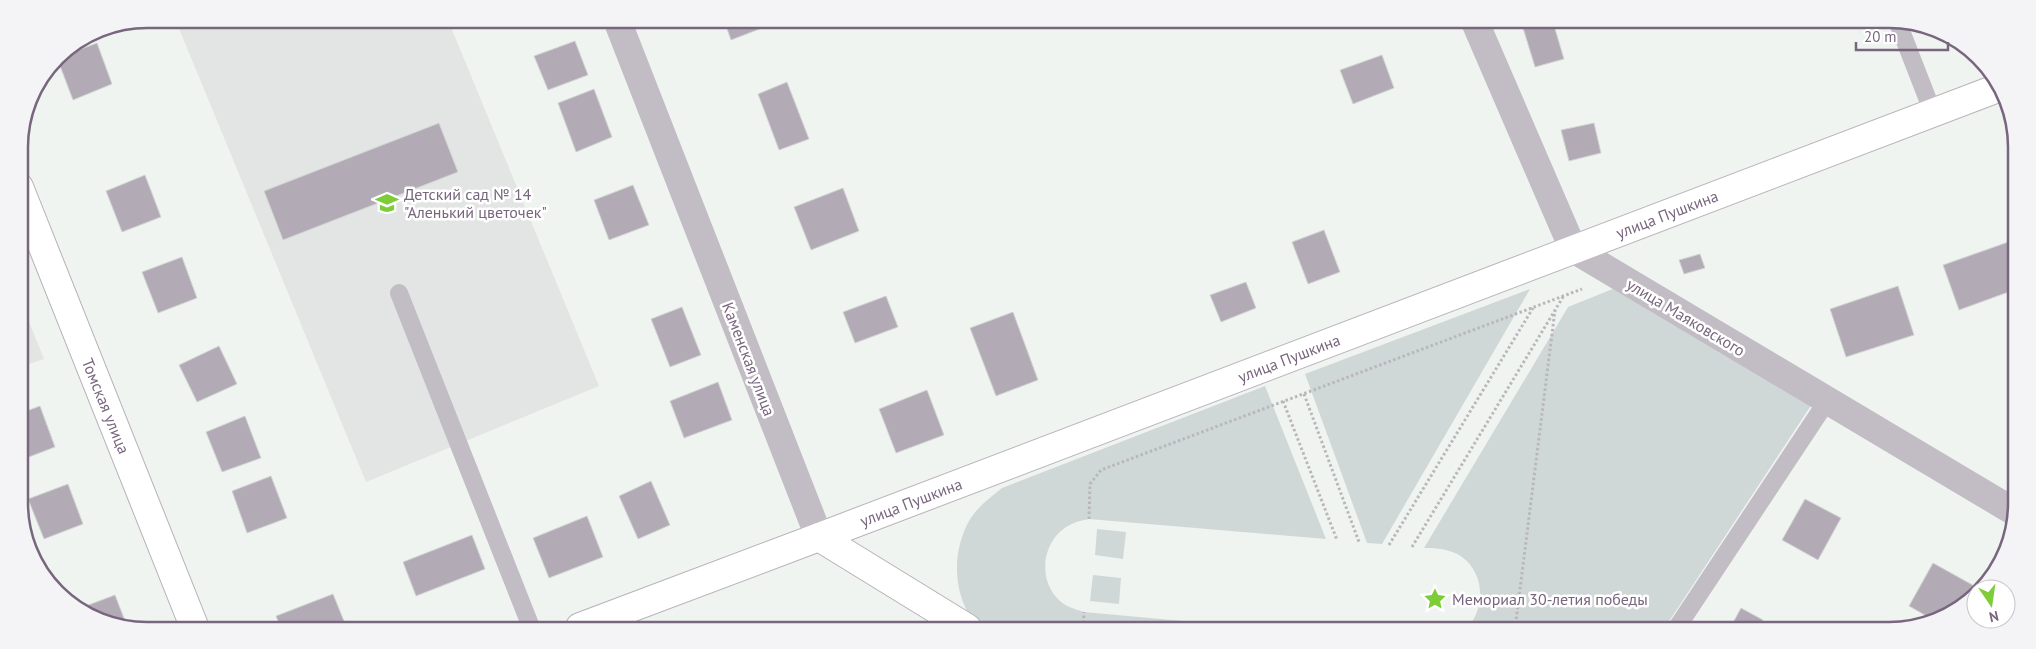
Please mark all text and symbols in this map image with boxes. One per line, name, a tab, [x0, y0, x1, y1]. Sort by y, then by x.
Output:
scale bar	[1856, 20, 1948, 52]
text: 20 m	[1864, 27, 1897, 46]
place label: Детский сад № 14 "Аленький цветочек"	[404, 184, 547, 222]
street label: улица Пушкина	[1613, 185, 1721, 243]
school or university icon: Детский сад № 14 "Аленький цветочек"	[374, 190, 400, 216]
street label: улица Маяковского	[1623, 274, 1749, 360]
street label: Каменская улица	[718, 299, 780, 419]
street label: улица Пушкина	[1235, 329, 1343, 387]
street label: Томская улица	[78, 355, 134, 457]
street label: улица Пушкина	[857, 473, 965, 531]
north arrow	[1966, 579, 2016, 629]
place icon: Мемориал 30-летия победы	[1422, 586, 1448, 612]
place label: Мемориал 30-летия победы	[1452, 589, 1648, 609]
text: N	[1987, 607, 2000, 626]

